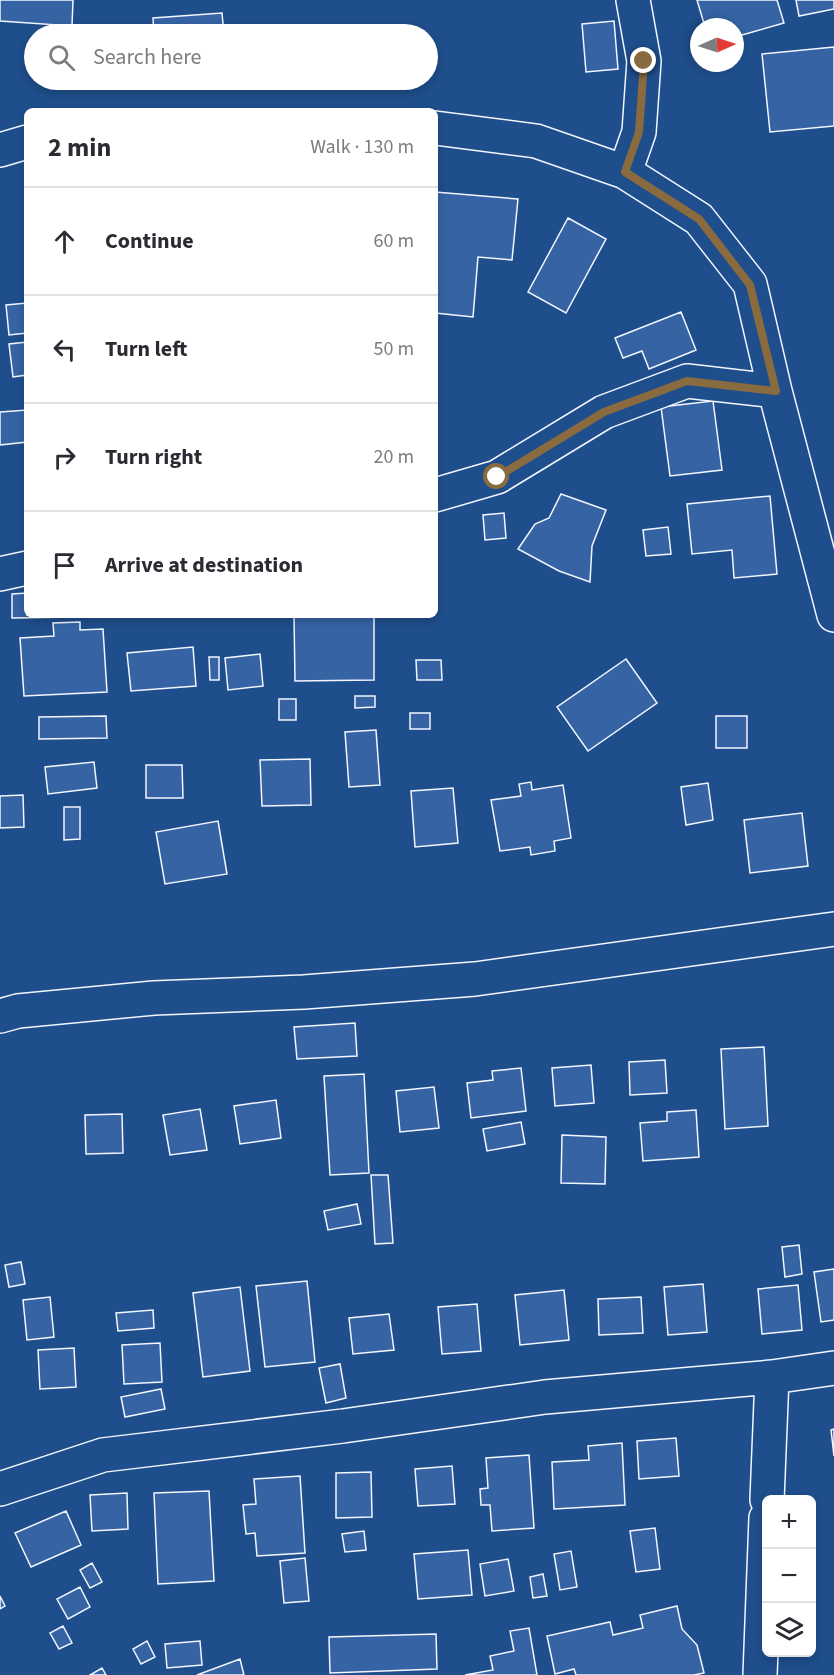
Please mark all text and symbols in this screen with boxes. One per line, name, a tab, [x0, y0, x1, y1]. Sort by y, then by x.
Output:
north arrow	[690, 18, 744, 72]
search box	[24, 24, 438, 90]
icon: search	[45, 41, 78, 74]
text: Search here	[93, 41, 201, 73]
route end	[630, 47, 656, 73]
text: 2 min	[48, 129, 111, 166]
text: Walk · 130 m	[310, 133, 414, 161]
icon: ahead	[48, 225, 81, 258]
text: Continue	[105, 225, 194, 257]
text: 60 m	[374, 227, 414, 255]
icon: left	[48, 333, 81, 366]
text: Turn left	[105, 333, 187, 365]
text: 50 m	[374, 335, 414, 363]
icon: right	[48, 441, 81, 474]
text: Turn right	[105, 441, 202, 473]
text: 20 m	[374, 443, 414, 471]
route start	[483, 463, 509, 489]
icon: arrive	[48, 549, 81, 582]
text: Arrive at destination	[105, 549, 303, 581]
map controls	[762, 1495, 816, 1657]
button: +	[762, 1495, 816, 1549]
button: −	[762, 1549, 816, 1603]
button: layers	[762, 1603, 816, 1657]

